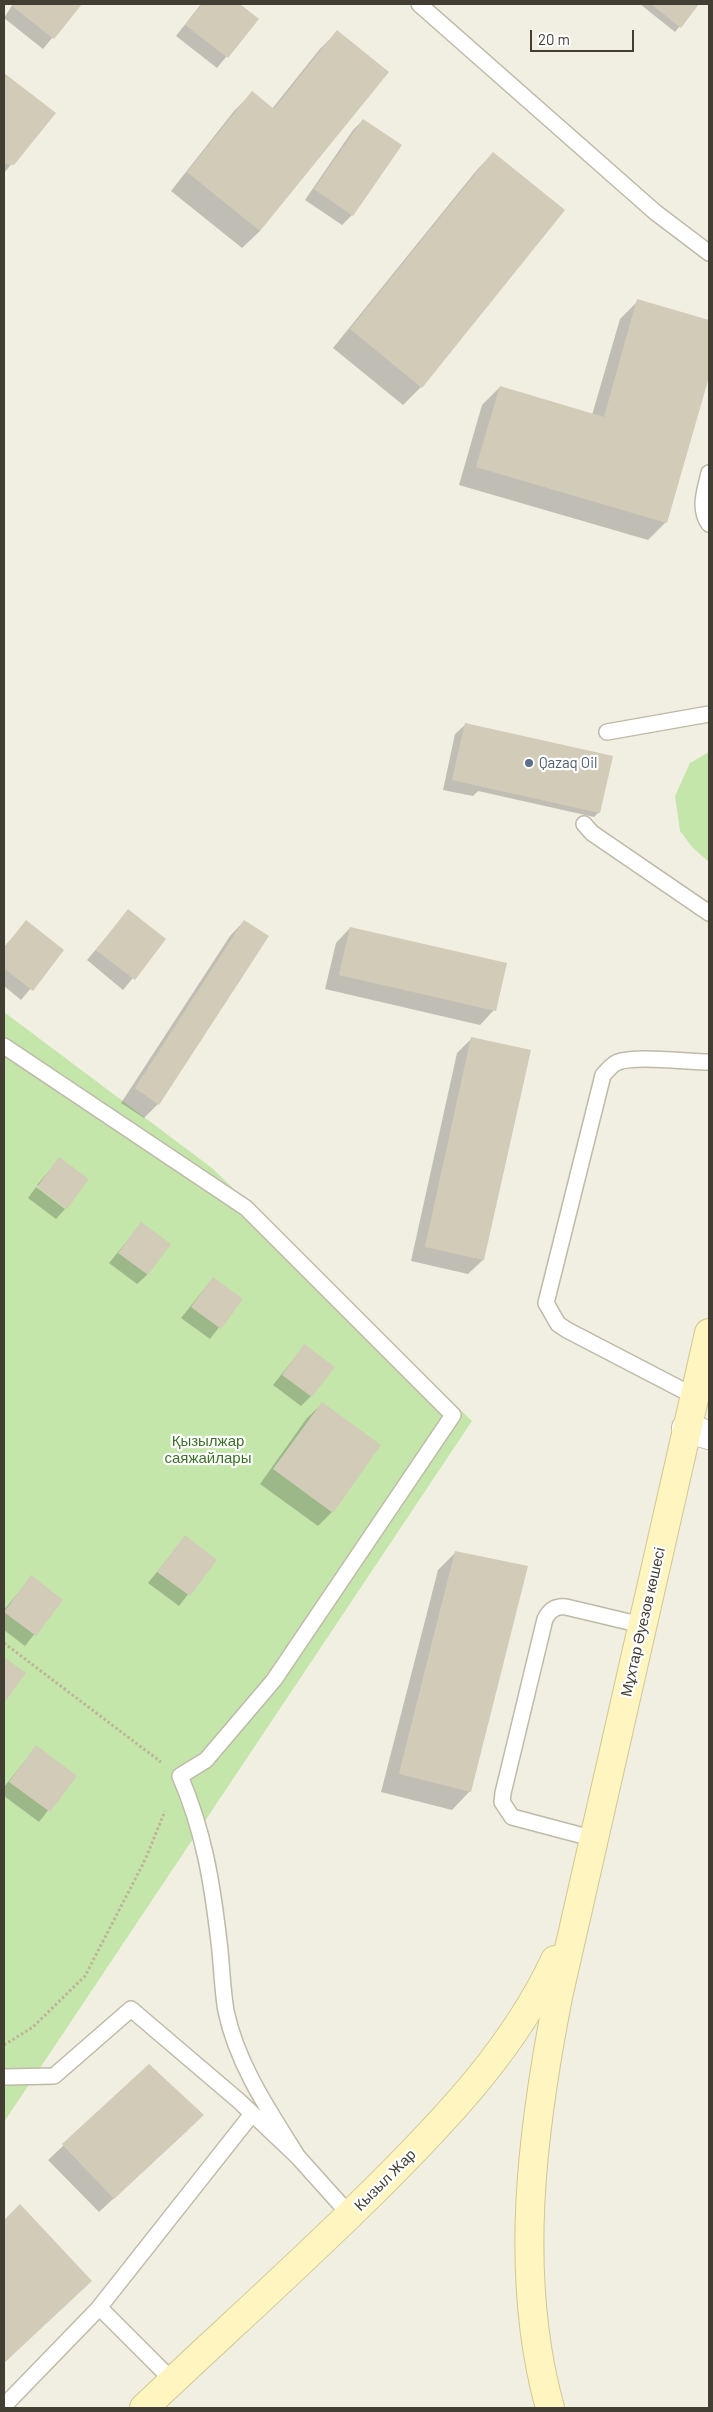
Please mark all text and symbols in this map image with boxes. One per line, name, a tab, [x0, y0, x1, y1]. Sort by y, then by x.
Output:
scale bar	[533, 20, 637, 52]
text: 20 m	[538, 30, 570, 48]
place label: Qazaq Oil	[539, 754, 597, 772]
marker: Qazaq Oil	[523, 757, 535, 769]
park label: Қызылжар саяжайлары	[165, 1432, 251, 1467]
street label: Мұхтар Әуезов көшесі	[617, 1546, 669, 1698]
street label: Кызыл Жар	[350, 2145, 420, 2215]

